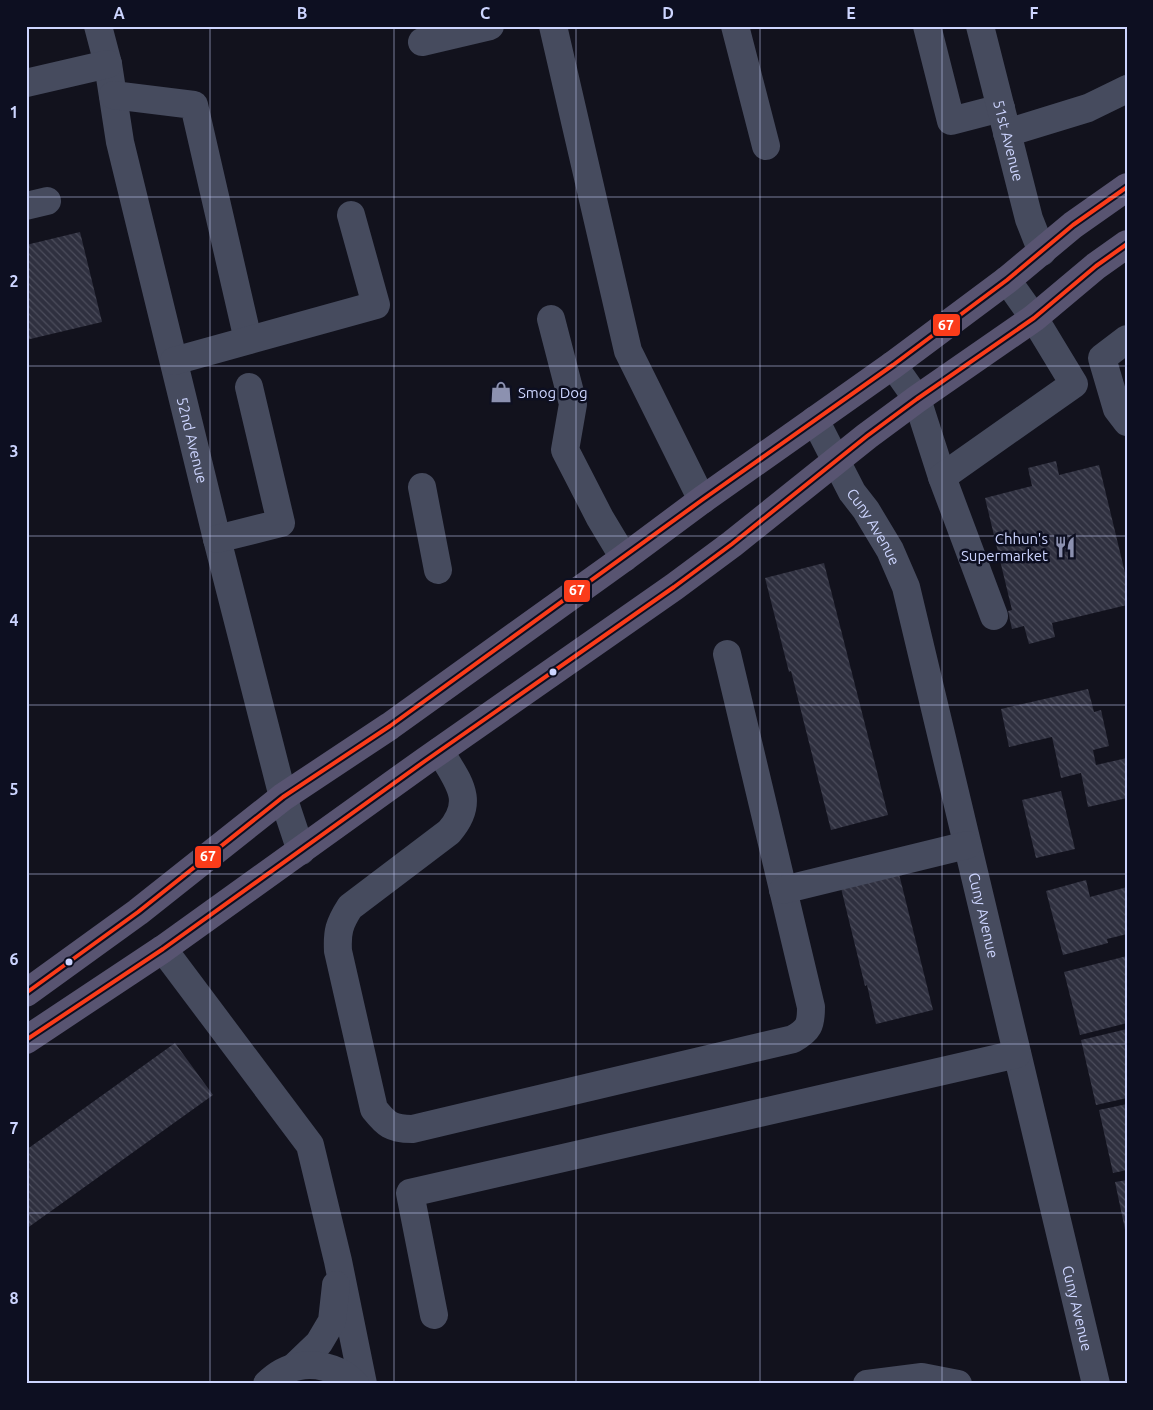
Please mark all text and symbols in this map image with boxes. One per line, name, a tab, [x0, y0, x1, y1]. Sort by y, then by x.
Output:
text: A	[113, 4, 125, 22]
text: B	[297, 4, 307, 22]
text: C	[480, 4, 490, 22]
text: D	[662, 4, 674, 22]
text: E	[846, 4, 856, 22]
text: F	[1030, 4, 1039, 22]
street label: 51st Avenue	[991, 98, 1028, 183]
text: 1	[9, 103, 19, 121]
text: 2	[9, 272, 19, 290]
line badge: 67	[932, 313, 961, 337]
text: 67	[938, 317, 954, 333]
shop icon: Smog Dog	[488, 379, 514, 405]
place label: Smog Dog	[518, 384, 588, 401]
street label: 52nd Avenue	[174, 395, 212, 485]
text: 3	[9, 442, 19, 460]
street label: Cuny Avenue	[844, 485, 904, 567]
place label: Chhun's Supermarket	[961, 530, 1048, 564]
restaurant icon: Chhun's Supermarket	[1052, 534, 1078, 560]
line badge: 67	[563, 579, 591, 603]
text: 67	[569, 582, 585, 598]
text: 4	[9, 611, 19, 629]
unlabelled marker	[548, 667, 558, 677]
text: 5	[9, 780, 19, 798]
line badge: 67	[194, 845, 222, 869]
text: 67	[200, 848, 216, 864]
street label: Cuny Avenue	[966, 871, 1003, 960]
text: 6	[9, 950, 19, 968]
unlabelled marker	[64, 957, 74, 967]
text: 7	[9, 1119, 19, 1137]
street label: Cuny Avenue	[1060, 1264, 1096, 1353]
text: 8	[9, 1289, 19, 1307]

